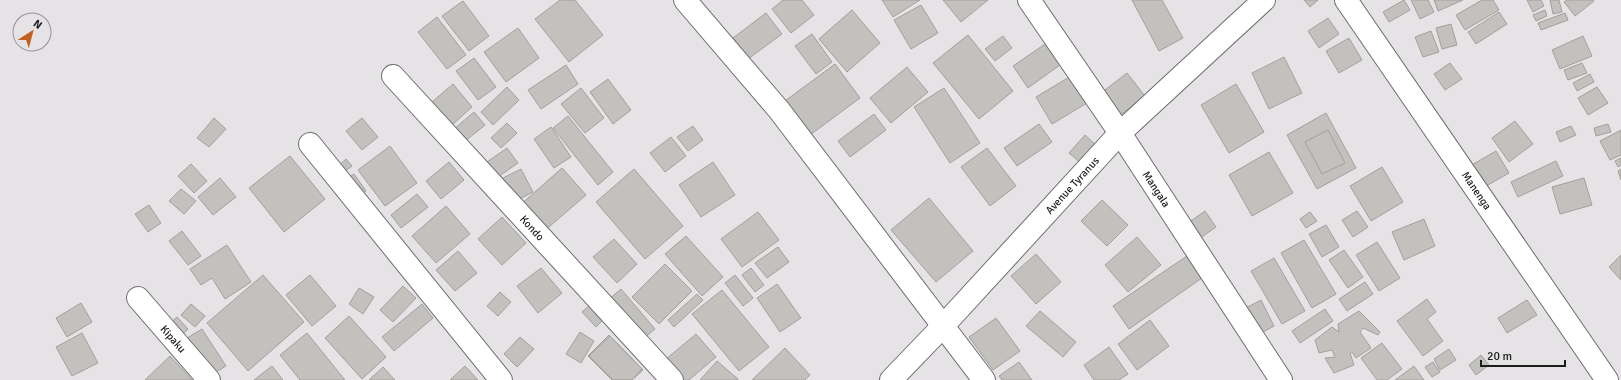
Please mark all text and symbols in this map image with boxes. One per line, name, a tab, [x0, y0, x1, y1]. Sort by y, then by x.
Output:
north arrow	[12, 12, 52, 52]
text: N	[31, 17, 45, 32]
street label: Avenue Tyranus	[1043, 154, 1102, 217]
street label: Mangala	[1140, 168, 1173, 210]
street label: Manenga	[1459, 169, 1495, 212]
street label: Kondo	[517, 212, 547, 243]
street label: Kipaku	[158, 322, 189, 355]
scale bar	[1481, 342, 1565, 368]
text: 20 m	[1487, 349, 1512, 364]

